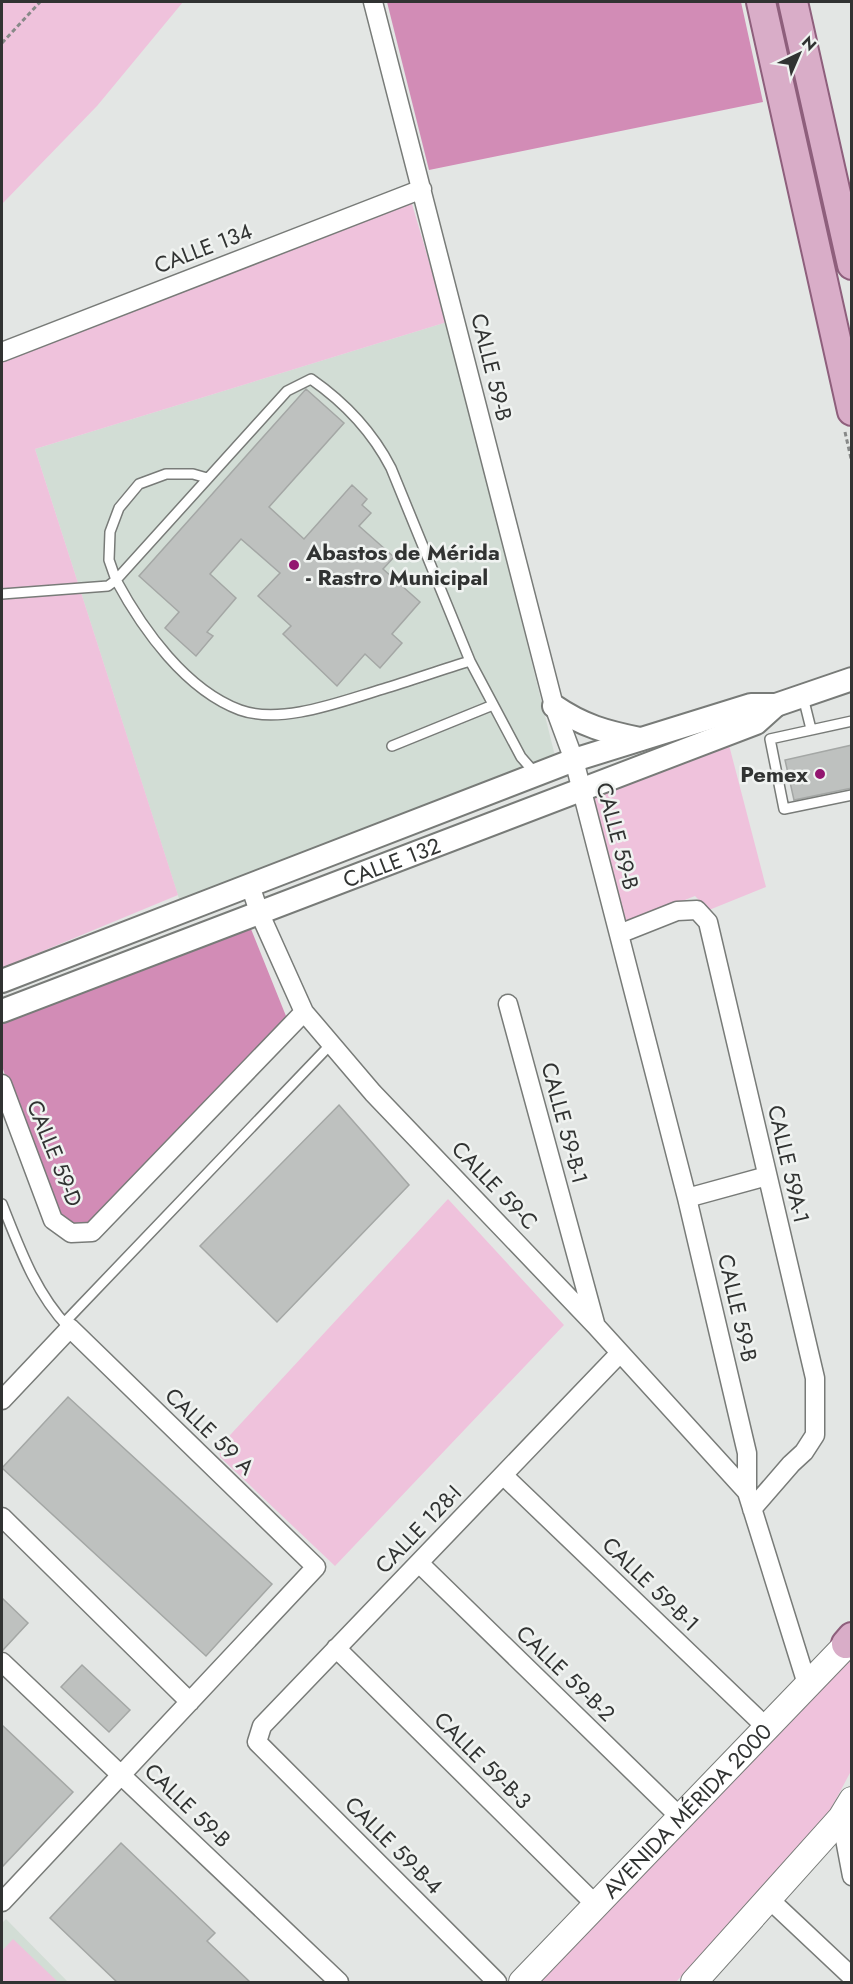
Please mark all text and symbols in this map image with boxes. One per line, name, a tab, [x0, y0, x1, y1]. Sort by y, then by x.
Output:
north arrow	[769, 24, 829, 84]
text: N	[797, 31, 822, 56]
street label: CALLE 134	[149, 215, 257, 281]
street label: CALLE 59-B	[463, 310, 521, 424]
place label: Abastos de Mérida - Rastro Municipal	[305, 536, 500, 593]
marker: Abastos de Mérida - Rastro Municipal	[287, 558, 301, 572]
place label: Pemex	[740, 758, 808, 790]
marker: Pemex	[813, 767, 827, 781]
street label: CALLE 59-B	[588, 779, 648, 893]
street label: CALLE 132	[338, 829, 445, 895]
street label: CALLE 59-B-1	[533, 1059, 597, 1187]
street label: CALLE 59-D	[19, 1095, 91, 1211]
street label: CALLE 59A-1	[760, 1102, 818, 1226]
street label: CALLE 59-C	[444, 1133, 546, 1237]
street label: CALLE 59-B	[710, 1251, 766, 1365]
street label: CALLE 59 A	[158, 1380, 262, 1482]
street label: CALLE 128-I	[368, 1478, 468, 1580]
street label: CALLE 59-B-1	[595, 1529, 707, 1639]
street label: CALLE 59-B-2	[509, 1617, 623, 1729]
street label: CALLE 59-B-3	[427, 1704, 539, 1816]
street label: AVENIDA MÉRIDA 2000	[595, 1716, 779, 1905]
street label: CALLE 59-B	[137, 1755, 239, 1855]
street label: CALLE 59-B-4	[338, 1789, 450, 1901]

